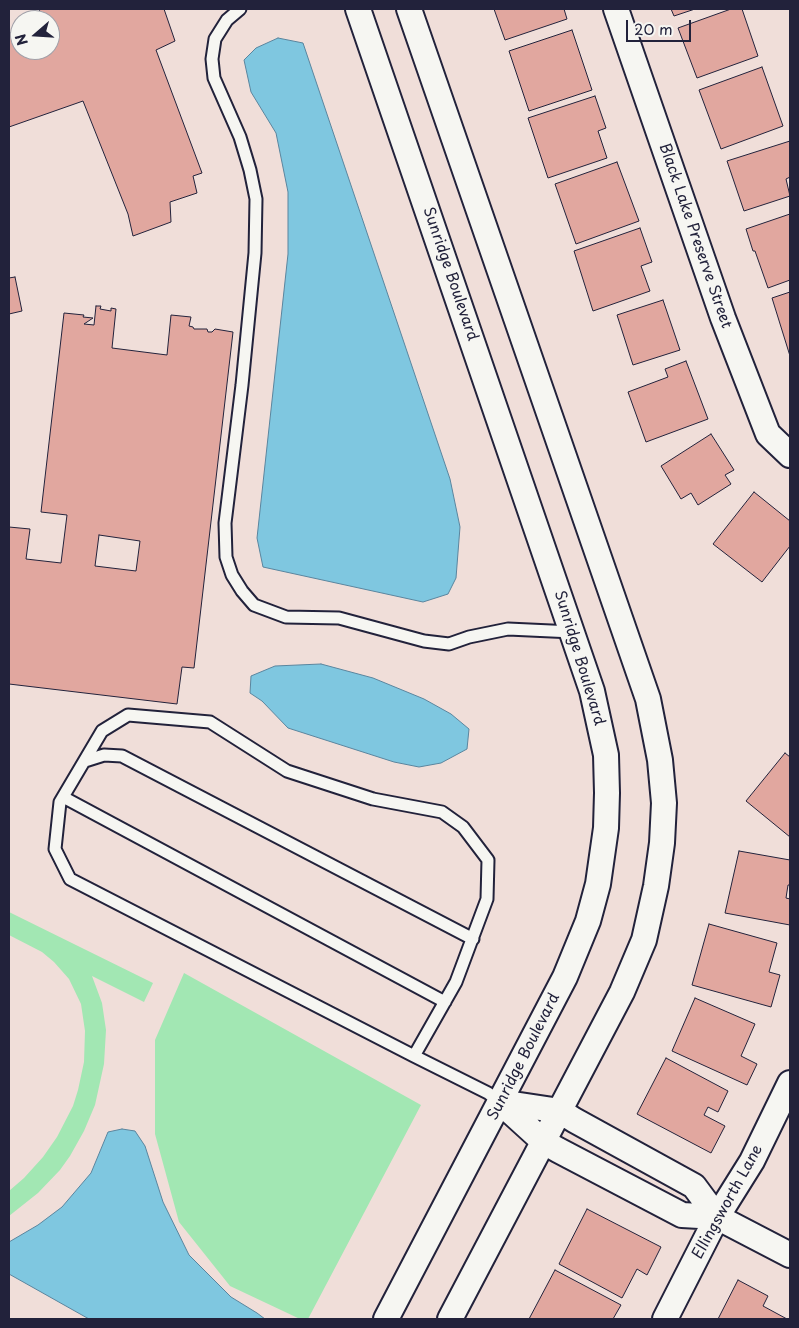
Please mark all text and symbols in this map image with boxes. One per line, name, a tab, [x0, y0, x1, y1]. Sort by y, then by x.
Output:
north arrow	[10, 10, 60, 60]
scale bar	[629, 10, 694, 42]
text: 20 m	[634, 17, 673, 40]
text: N	[10, 31, 33, 48]
street label: Black Lake Preserve Street	[655, 141, 735, 331]
street label: Sunridge Boulevard	[419, 205, 481, 343]
street label: Sunridge Boulevard	[550, 588, 608, 728]
street label: Sunridge Boulevard	[484, 990, 564, 1124]
street label: Ellingsworth Lane	[689, 1142, 767, 1262]

